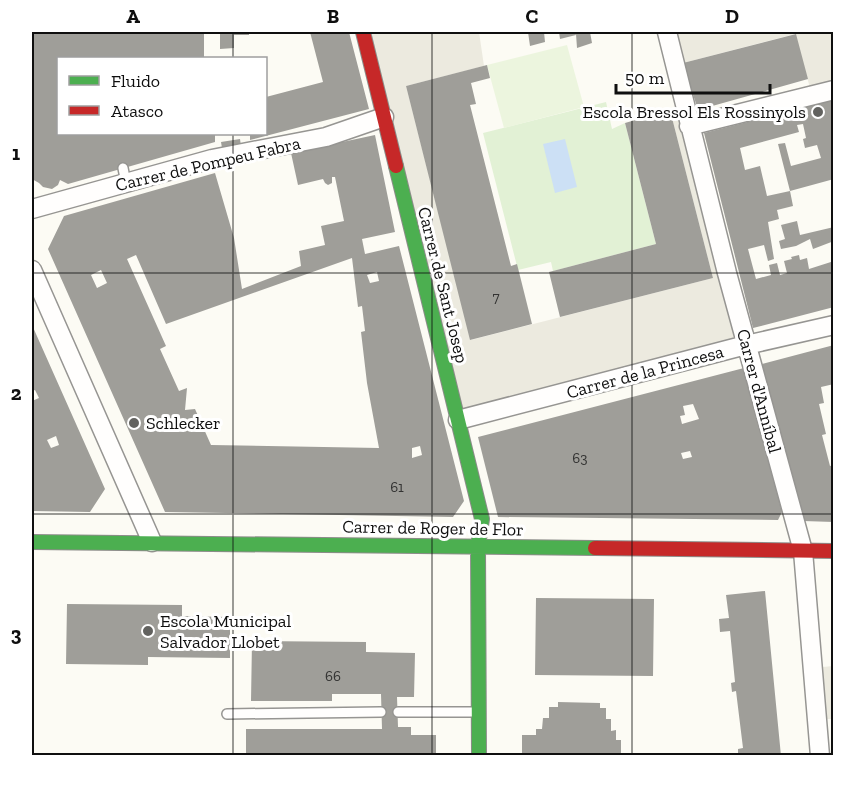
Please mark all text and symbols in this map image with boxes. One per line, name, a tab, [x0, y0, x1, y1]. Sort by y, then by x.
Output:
text: A	[126, 4, 140, 28]
text: B	[327, 4, 339, 28]
text: C	[526, 4, 539, 28]
text: D	[725, 4, 739, 28]
legend	[57, 57, 267, 135]
scale bar	[616, 57, 770, 95]
text: 50 m	[625, 67, 665, 89]
text: Fluido	[111, 70, 160, 92]
text: Atasco	[111, 100, 163, 122]
place label: Escola Bressol Els Rossinyols	[583, 101, 806, 123]
marker: Escola Bressol Els Rossinyols	[811, 105, 825, 119]
street label: Carrer de Pompeu Fabra	[113, 132, 303, 196]
text: 1	[12, 141, 20, 165]
street label: Carrer de Sant Josep	[413, 205, 473, 365]
house number: 7	[492, 288, 500, 306]
street label: Carrer d'Anníbal	[732, 326, 786, 456]
street label: Carrer de la Princesa	[564, 340, 726, 404]
text: 2	[11, 381, 22, 405]
place label: Schlecker	[146, 412, 221, 434]
marker: Schlecker	[127, 416, 141, 430]
house number: 63	[572, 449, 588, 467]
house number: 61	[390, 478, 404, 496]
street label: Carrer de Roger de Flor	[342, 515, 524, 541]
place label: Escola Municipal Salvador Llobet	[160, 610, 292, 653]
text: 3	[11, 622, 22, 646]
marker: Escola Municipal Salvador Llobet	[141, 624, 155, 638]
house number: 66	[325, 667, 341, 685]

